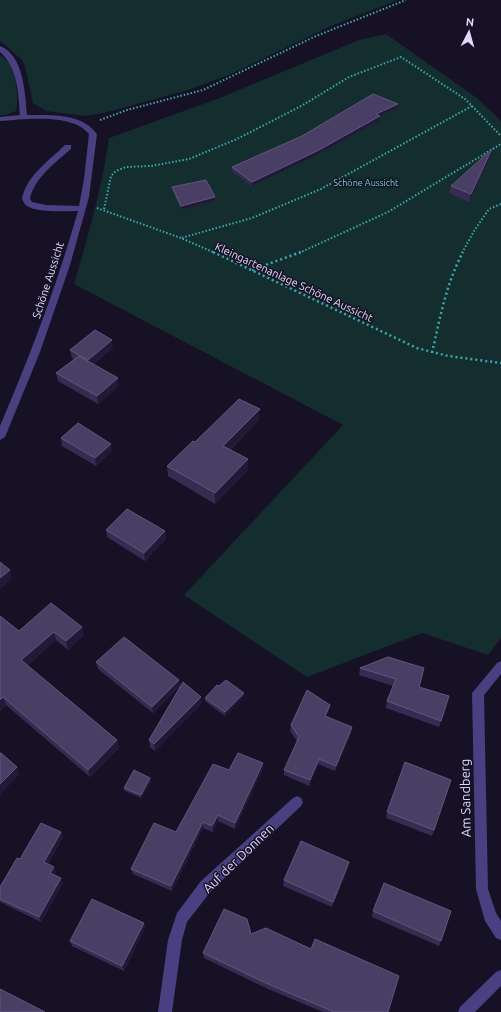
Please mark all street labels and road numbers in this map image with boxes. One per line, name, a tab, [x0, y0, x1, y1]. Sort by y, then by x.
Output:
street label: Schöne Aussicht	[30, 240, 66, 320]
street label: Kleingartenanlage Schöne Aussicht	[213, 240, 375, 324]
street label: Am Sandberg	[457, 759, 473, 837]
street label: Auf der Donnen	[200, 821, 276, 895]

